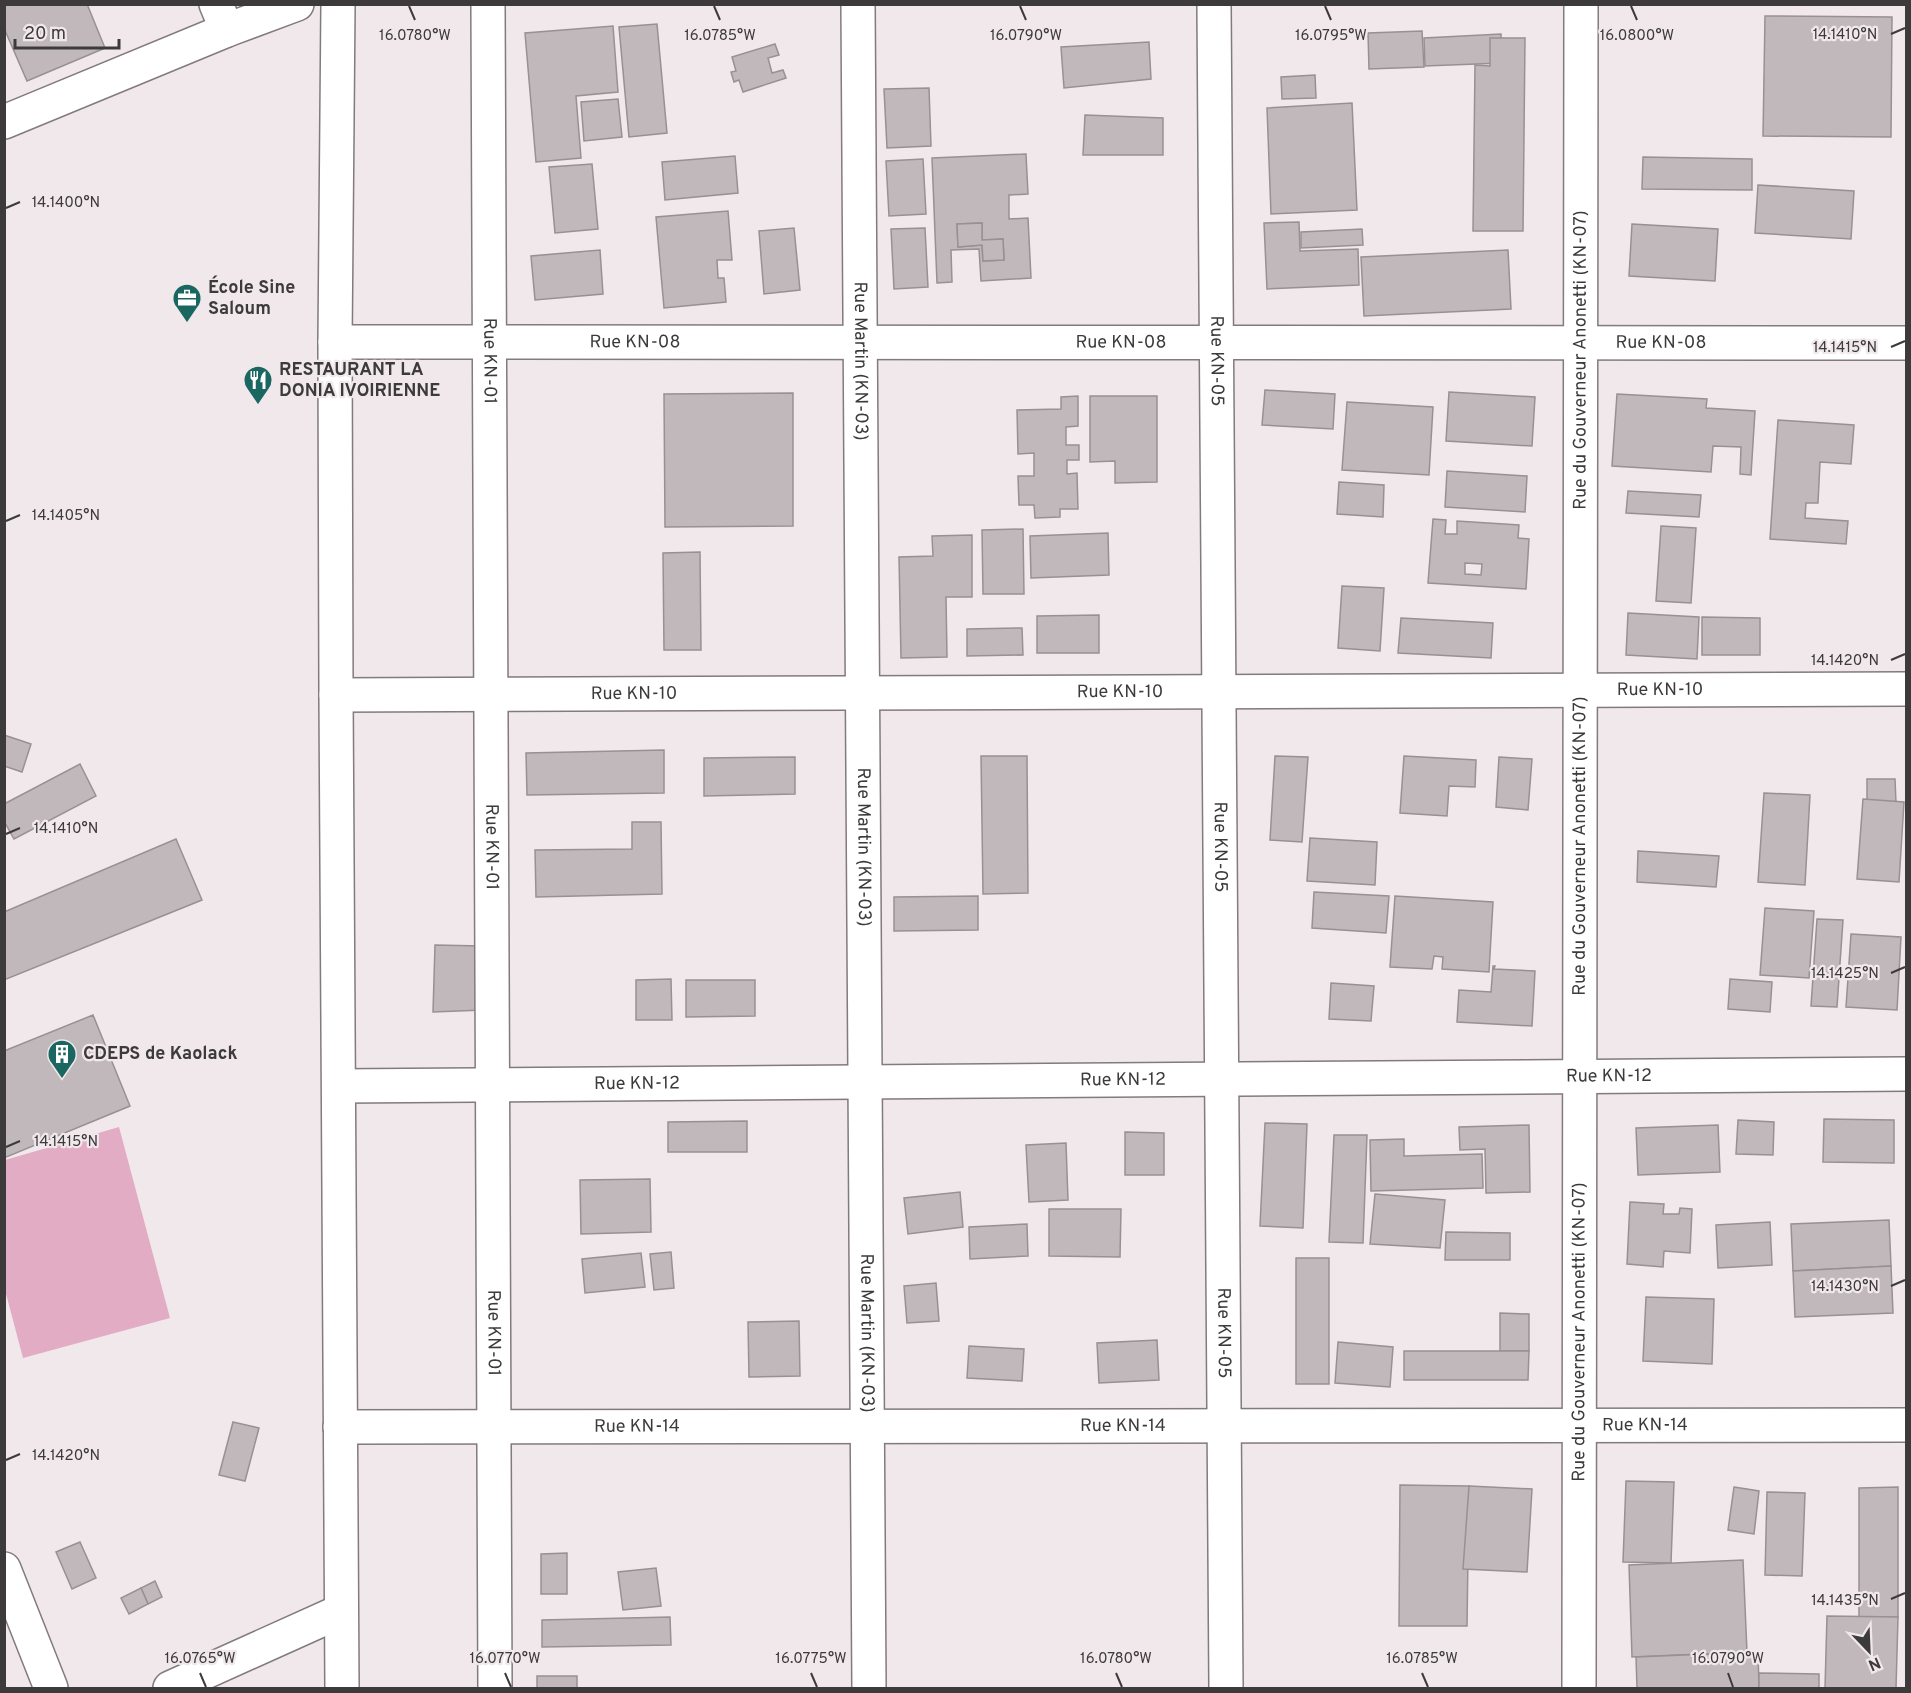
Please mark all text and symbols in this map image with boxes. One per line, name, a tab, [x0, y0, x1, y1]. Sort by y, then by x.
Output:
scale bar	[15, 12, 118, 50]
text: 20 m	[24, 23, 66, 46]
text: 14.1410°N	[1813, 26, 1877, 45]
text: 16.0780°W	[379, 27, 451, 46]
text: 16.0785°W	[684, 27, 756, 46]
text: 16.0790°W	[990, 27, 1062, 46]
text: 16.0795°W	[1295, 27, 1367, 46]
text: 16.0800°W	[1600, 27, 1674, 46]
text: 14.1400°N	[32, 194, 100, 213]
street label: Rue du Gouverneur Anonetti (KN-07)	[1569, 210, 1592, 510]
place label: École Sine Saloum	[208, 275, 295, 321]
street label: Rue Martin (KN-03)	[848, 281, 872, 441]
office icon: École Sine Saloum	[171, 282, 203, 324]
street label: Rue KN-05	[1205, 315, 1228, 407]
street label: Rue KN-01	[478, 318, 501, 404]
street label: Rue KN-08	[590, 331, 680, 354]
street label: Rue KN-08	[1076, 331, 1166, 354]
street label: Rue KN-08	[1616, 331, 1706, 354]
text: 14.1415°N	[1813, 339, 1877, 358]
place label: RESTAURANT LA DONIA IVOIRIENNE	[279, 359, 440, 403]
restaurant icon: RESTAURANT LA DONIA IVOIRIENNE	[242, 364, 274, 406]
text: 14.1405°N	[32, 507, 100, 526]
text: 14.1420°N	[1811, 652, 1879, 671]
street label: Rue KN-10	[1617, 678, 1703, 702]
street label: Rue KN-10	[1077, 680, 1163, 704]
street label: Rue KN-10	[591, 682, 677, 706]
street label: Rue du Gouverneur Anonetti (KN-07)	[1568, 696, 1592, 996]
street label: Rue Martin (KN-03)	[851, 767, 876, 927]
street label: Rue KN-05	[1208, 801, 1232, 893]
street label: Rue KN-01	[480, 804, 503, 890]
text: 14.1410°N	[34, 820, 98, 839]
text: 14.1425°N	[1811, 965, 1879, 984]
building icon: CDEPS de Kaolack	[46, 1038, 78, 1080]
place label: CDEPS de Kaolack	[83, 1043, 238, 1066]
street label: Rue KN-12	[1566, 1064, 1652, 1088]
street label: Rue KN-12	[1080, 1068, 1166, 1092]
street label: Rue KN-12	[594, 1072, 680, 1096]
text: 14.1415°N	[34, 1133, 98, 1152]
street label: Rue du Gouverneur Anonetti (KN-07)	[1568, 1182, 1591, 1482]
street label: Rue Martin (KN-03)	[855, 1253, 879, 1413]
text: 14.1430°N	[1811, 1278, 1879, 1297]
street label: Rue KN-05	[1212, 1287, 1235, 1379]
street label: Rue KN-01	[482, 1290, 505, 1376]
street label: Rue KN-14	[1080, 1414, 1166, 1438]
street label: Rue KN-14	[1602, 1414, 1688, 1437]
street label: Rue KN-14	[594, 1415, 680, 1438]
text: 14.1420°N	[32, 1447, 100, 1466]
text: 14.1435°N	[1811, 1592, 1879, 1611]
north arrow	[1839, 1621, 1899, 1681]
text: 16.0765°W	[164, 1650, 236, 1669]
text: 16.0770°W	[469, 1650, 541, 1669]
text: 16.0775°W	[775, 1650, 847, 1669]
text: 16.0780°W	[1080, 1650, 1152, 1669]
text: 16.0785°W	[1386, 1650, 1458, 1669]
text: 16.0790°W	[1692, 1650, 1764, 1669]
text: N	[1865, 1652, 1883, 1674]

